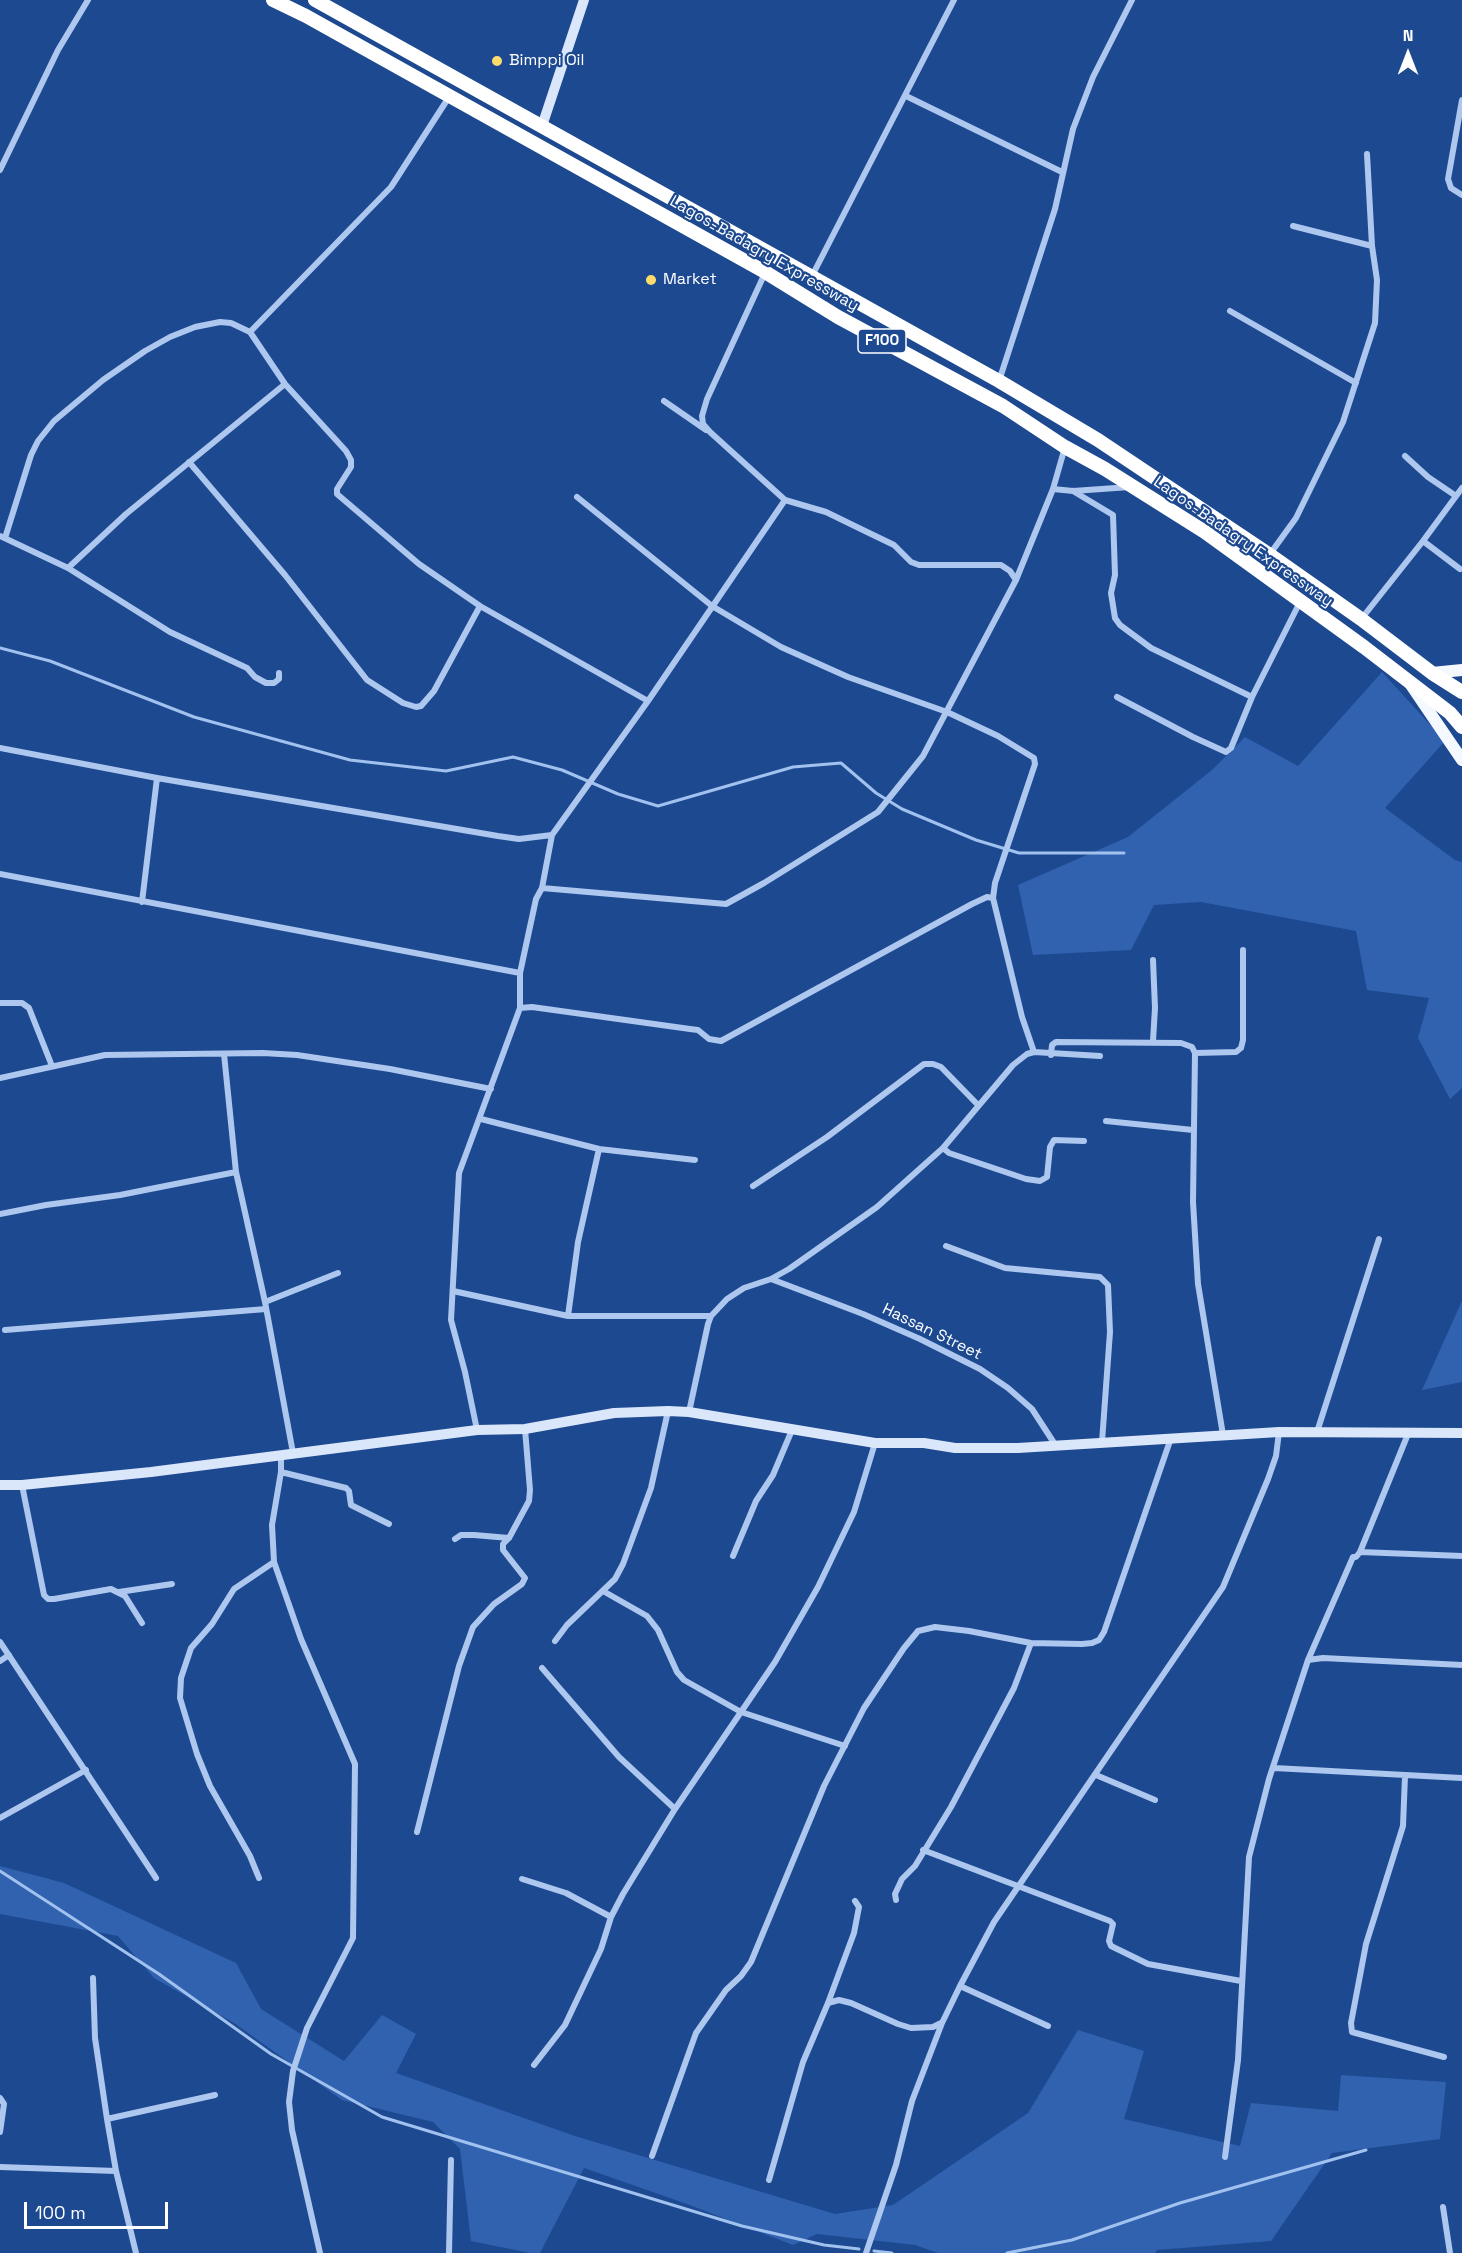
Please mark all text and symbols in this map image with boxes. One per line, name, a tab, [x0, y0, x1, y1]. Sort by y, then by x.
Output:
north arrow	[1378, 24, 1438, 84]
text: N	[1403, 25, 1413, 46]
place label: Bimppi Oil	[509, 51, 584, 71]
marker: Bimppi Oil	[490, 54, 504, 68]
street label: Lagos-Badagry Expressway	[666, 192, 862, 316]
place label: Market	[663, 270, 717, 290]
marker: Market	[644, 273, 658, 287]
road number: F100	[858, 329, 906, 353]
street label: Lagos-Badagry Expressway	[1149, 473, 1337, 611]
street label: Hassan Street	[879, 1300, 985, 1364]
scale bar	[27, 2190, 171, 2228]
text: 100 m	[35, 2201, 86, 2224]

